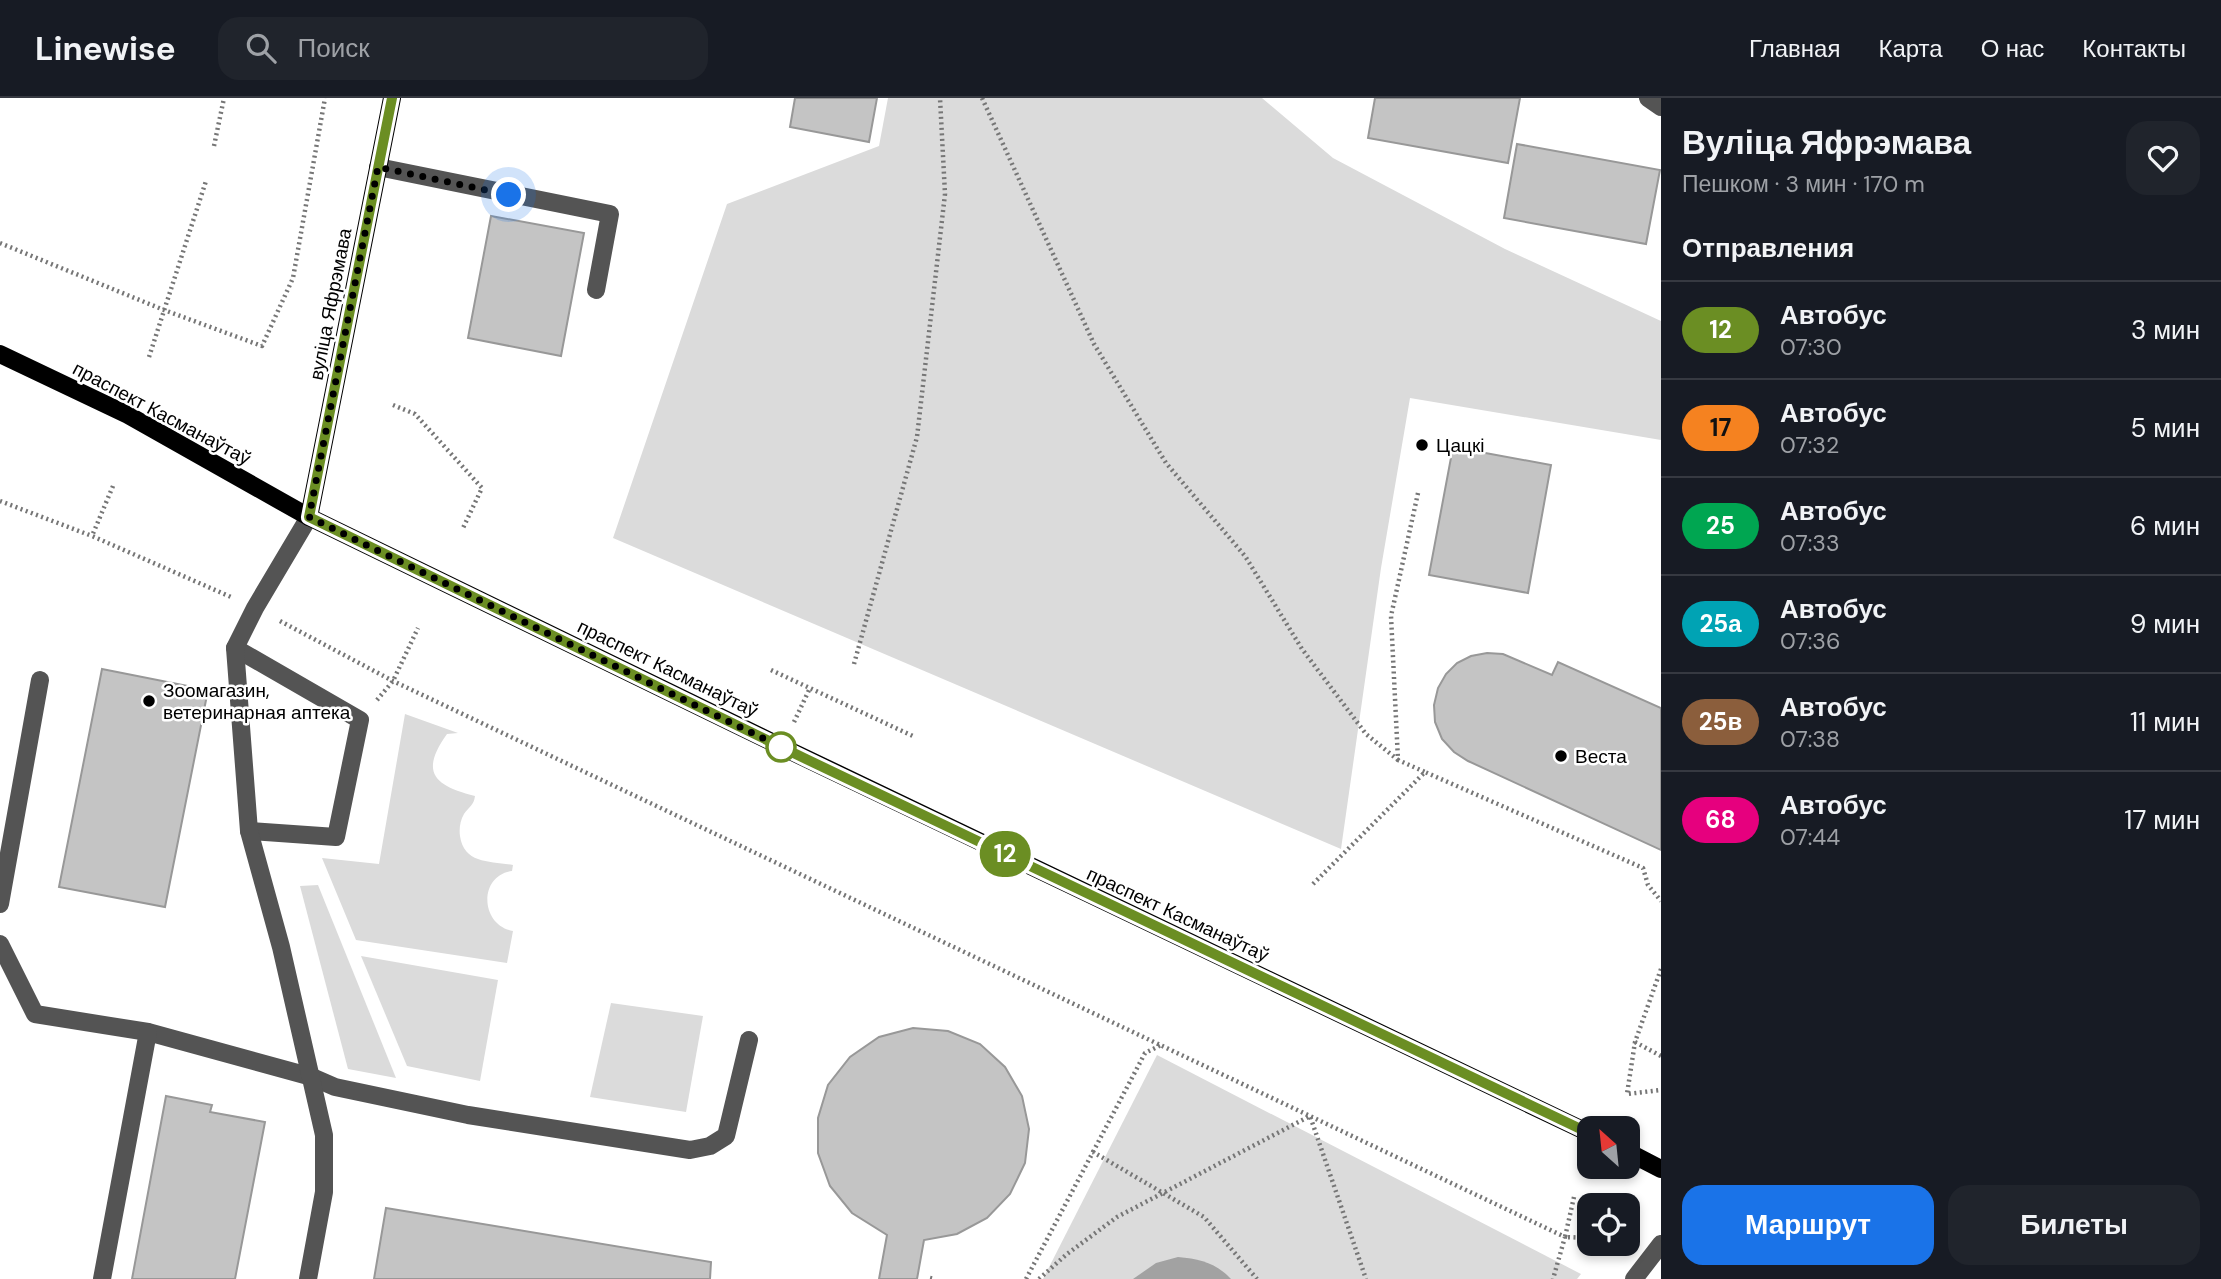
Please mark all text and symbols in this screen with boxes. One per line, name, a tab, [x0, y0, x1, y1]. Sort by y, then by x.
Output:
search box	[218, 17, 708, 80]
text: Linewise	[35, 27, 176, 70]
icon: search	[242, 29, 280, 67]
text: Поиск	[298, 31, 370, 65]
text: Главная	[1749, 33, 1840, 64]
text: Карта	[1878, 33, 1943, 64]
text: О нас	[1981, 33, 2044, 64]
text: Контакты	[2082, 33, 2186, 64]
text: Вуліца Яфрэмава	[1682, 121, 1971, 164]
button: heart	[2126, 121, 2200, 195]
text: Пешком · 3 мин · 170 m	[1682, 169, 1925, 199]
your location	[491, 177, 526, 212]
street label: вуліца Яфрэмава	[304, 226, 358, 382]
text: Отправления	[1682, 231, 1854, 265]
text: Автобус	[1780, 298, 1887, 332]
text: 3 мин	[2131, 313, 2200, 347]
text: 12	[1709, 314, 1732, 345]
text: 07:30	[1780, 332, 1842, 362]
street label: праспект Касманаўтаў	[69, 356, 255, 471]
text: Автобус	[1780, 396, 1887, 430]
text: 5 мин	[2130, 411, 2200, 445]
text: 17	[1710, 412, 1731, 443]
text: 07:32	[1780, 430, 1839, 460]
place label: Цацкі	[1436, 433, 1484, 458]
marker: Цацкі	[1414, 437, 1430, 453]
text: Автобус	[1780, 494, 1887, 528]
text: 6 мин	[2130, 509, 2200, 543]
text: 25	[1706, 510, 1735, 541]
text: 07:33	[1780, 528, 1840, 558]
text: Автобус	[1780, 592, 1887, 626]
text: 9 мин	[2130, 607, 2200, 641]
text: 25а	[1699, 608, 1742, 639]
street label: праспект Касманаўтаў	[573, 614, 763, 723]
text: 07:36	[1780, 626, 1840, 656]
place label: Зоомагазин, ветеринарная аптека	[163, 678, 351, 725]
text: Автобус	[1780, 690, 1887, 724]
marker: Зоомагазин, ветеринарная аптека	[141, 693, 157, 709]
text: 11 мин	[2130, 705, 2200, 739]
text: 25в	[1699, 706, 1742, 737]
text: 07:38	[1780, 724, 1840, 754]
unlabelled marker	[766, 732, 796, 762]
place label: Веста	[1575, 744, 1627, 769]
marker: Веста	[1553, 748, 1569, 764]
text: Автобус	[1780, 788, 1887, 822]
text: 17 мин	[2124, 803, 2200, 837]
text: 68	[1705, 804, 1736, 835]
text: 07:44	[1780, 822, 1840, 852]
line badge: 12	[974, 831, 1036, 877]
text: 12	[994, 838, 1016, 869]
street label: праспект Касманаўтаў	[1083, 861, 1273, 968]
north arrow	[1577, 1116, 1640, 1180]
map controls	[1577, 1116, 1640, 1256]
button: Маршрут	[1682, 1185, 1934, 1265]
button: Билеты	[1948, 1185, 2200, 1265]
button: locate	[1577, 1193, 1640, 1256]

